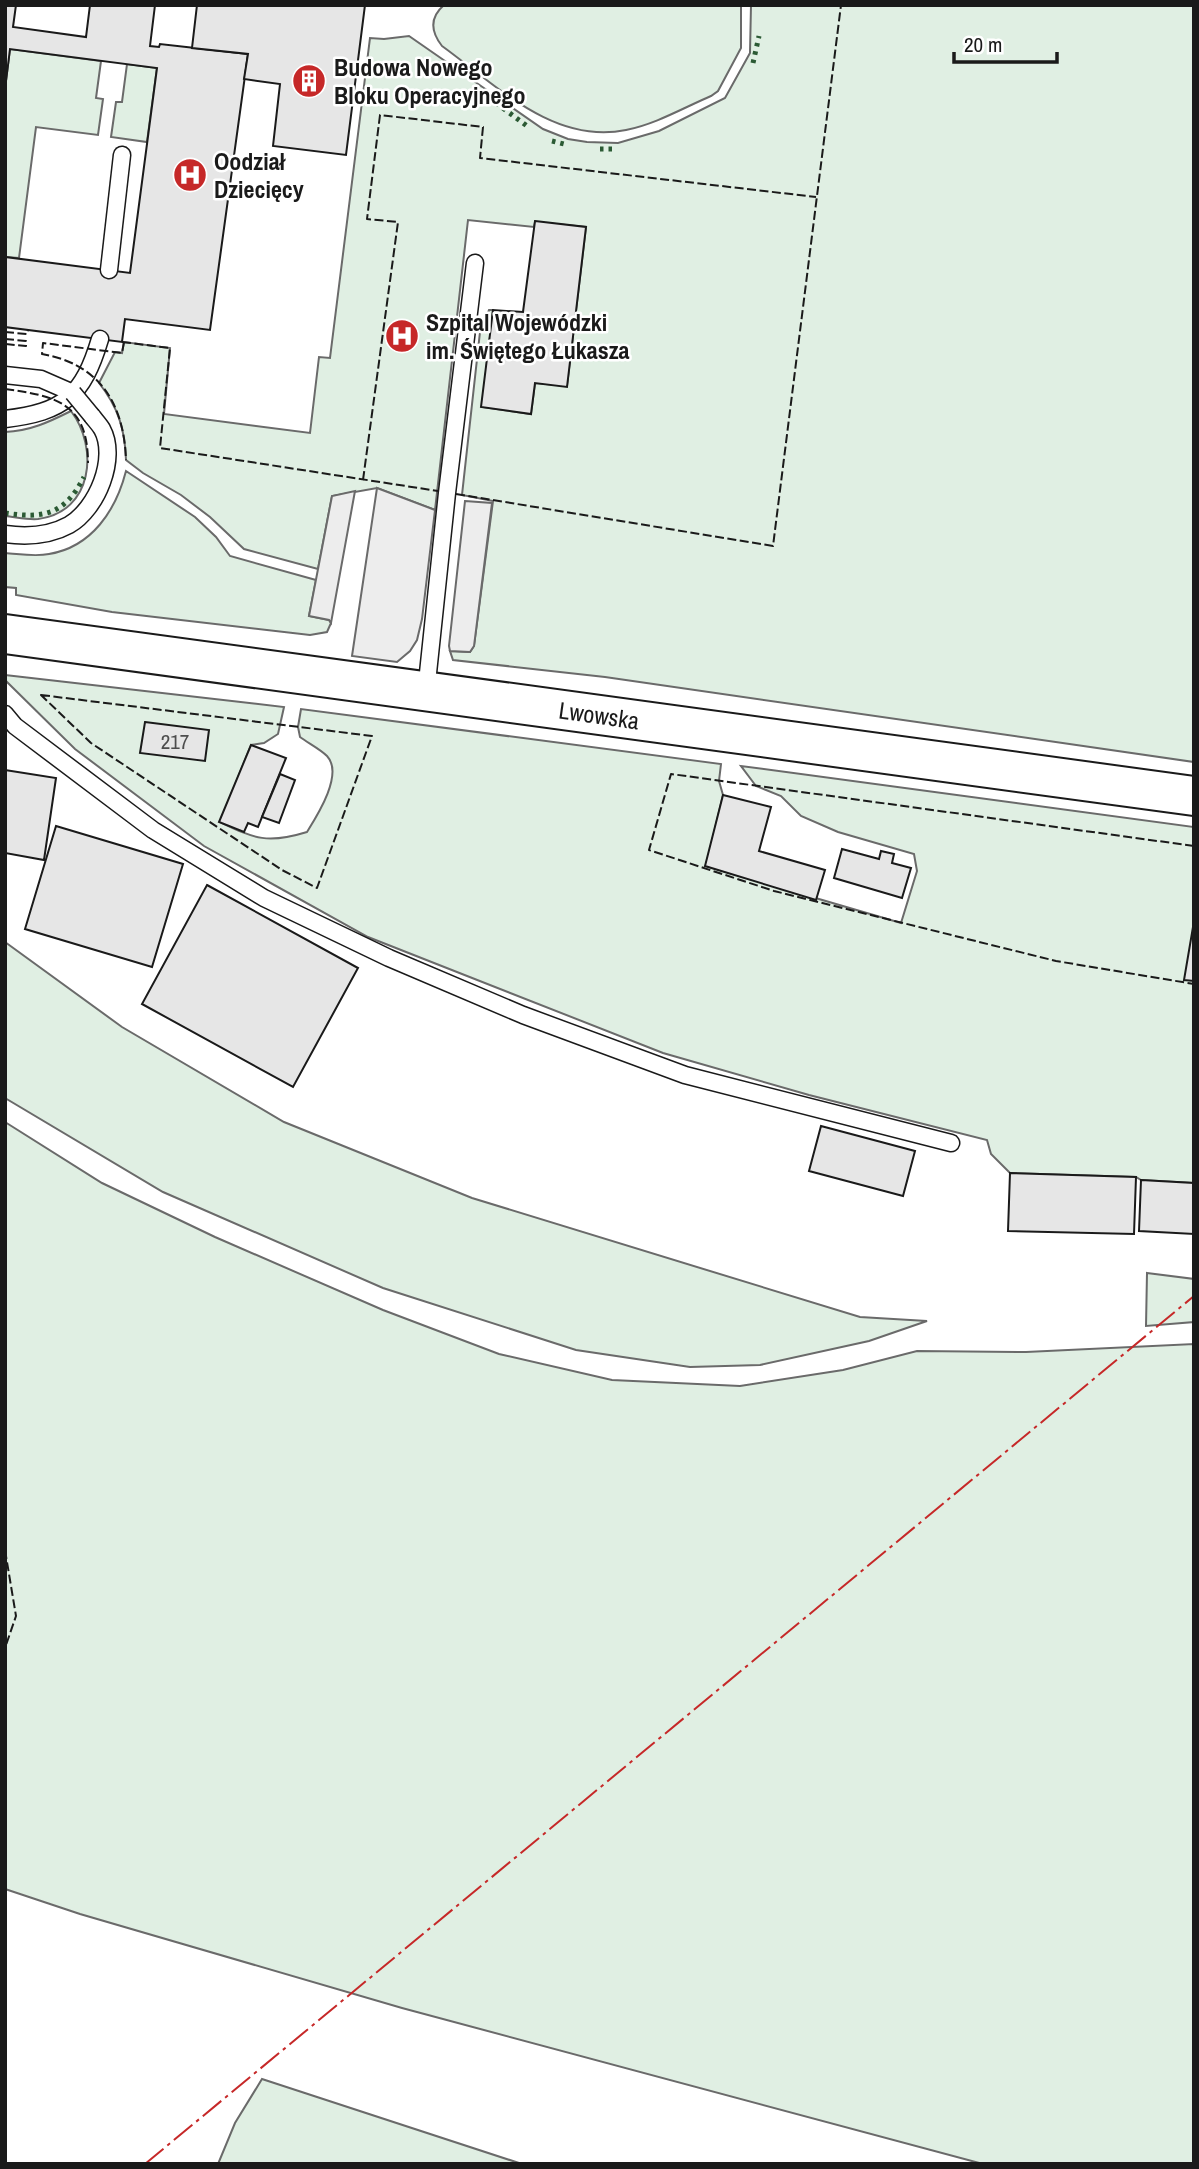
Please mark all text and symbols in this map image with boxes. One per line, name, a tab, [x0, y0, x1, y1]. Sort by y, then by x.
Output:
scale bar	[954, 21, 1057, 65]
text: 20 m	[964, 30, 1002, 59]
place label: Budowa Nowego Bloku Operacyjnego	[334, 51, 525, 111]
building icon: Budowa Nowego Bloku Operacyjnego	[290, 62, 328, 100]
place label: Oodział Dziecięcy	[214, 145, 304, 205]
hospital icon: Oodział Dziecięcy	[171, 156, 209, 194]
place label: Szpital Wojewódzki im. Świętego Łukasza	[426, 306, 630, 366]
hospital icon: Szpital Wojewódzki im. Świętego Łukasza	[383, 317, 421, 355]
street label: Lwowska	[557, 694, 641, 736]
house number: 217	[161, 727, 189, 756]

